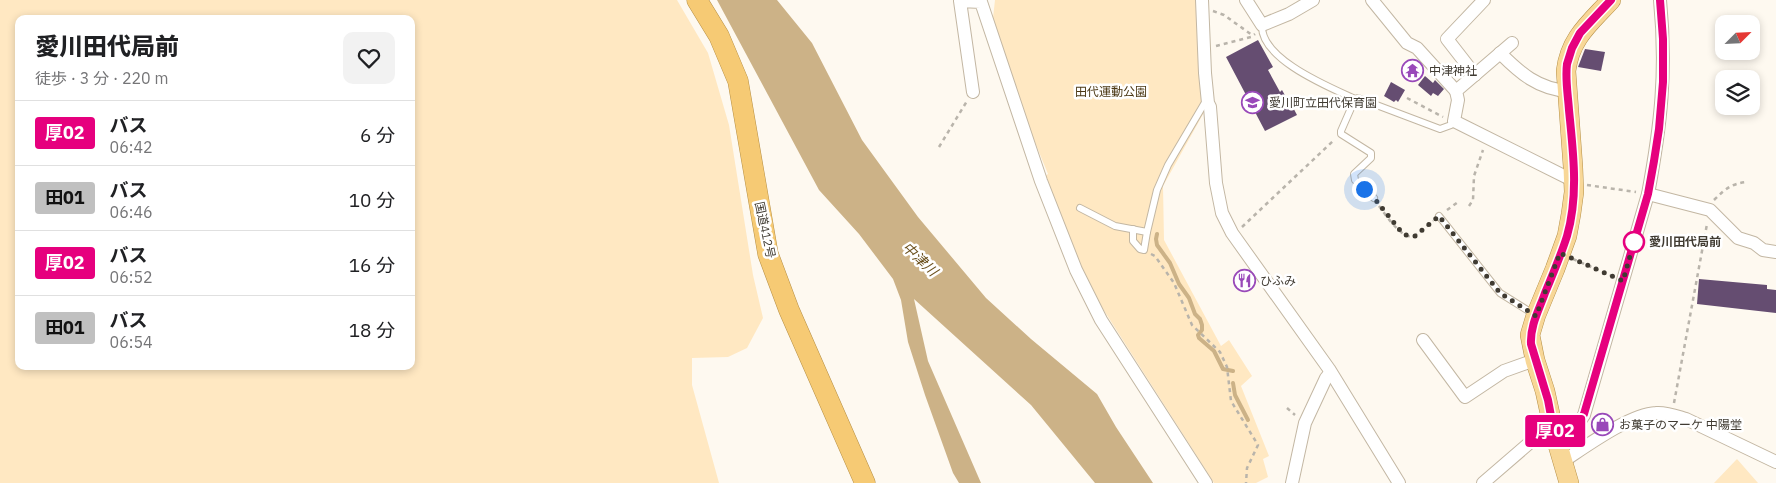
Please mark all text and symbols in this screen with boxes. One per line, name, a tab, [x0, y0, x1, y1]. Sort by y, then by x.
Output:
north arrow	[1715, 15, 1760, 60]
map controls	[1715, 15, 1760, 115]
text: 愛川田代局前	[35, 30, 179, 62]
button: heart	[343, 32, 395, 84]
temple icon: 中津神社	[1401, 59, 1425, 83]
place label: 中津神社	[1429, 63, 1477, 78]
text: 徒歩 · 3 分 · 220 m	[35, 68, 168, 88]
button: layers	[1715, 70, 1760, 115]
park label: 田代運動公園	[1075, 84, 1147, 99]
school or university icon: 愛川町立田代保育園	[1241, 91, 1265, 115]
place label: 愛川町立田代保育園	[1269, 95, 1377, 110]
text: バス	[110, 113, 148, 137]
text: 厚02	[45, 121, 85, 144]
text: 6 分	[360, 123, 395, 147]
text: 06:42	[110, 137, 153, 157]
your location	[1352, 177, 1377, 202]
text: バス	[110, 178, 148, 202]
text: 田01	[45, 186, 85, 209]
text: 10 分	[349, 188, 395, 212]
street label: 国道412号	[752, 200, 779, 260]
text: 06:46	[110, 202, 153, 222]
marker: 愛川田代局前	[1623, 231, 1645, 253]
place label: 愛川田代局前	[1649, 234, 1721, 249]
water label: 中津川	[899, 238, 943, 281]
text: バス	[110, 243, 148, 267]
text: 厚02	[45, 251, 85, 274]
text: 16 分	[349, 253, 395, 277]
text: 06:52	[110, 267, 153, 287]
restaurant icon: ひふみ	[1232, 269, 1256, 293]
place label: ひふみ	[1260, 273, 1296, 288]
text: バス	[110, 308, 148, 332]
text: 田01	[45, 316, 85, 339]
text: 18 分	[349, 318, 395, 342]
text: 06:54	[110, 332, 153, 352]
shop icon: お菓子のマーケ 中陽堂	[1591, 413, 1615, 437]
line badge: 厚02	[1526, 415, 1584, 447]
place label: お菓子のマーケ 中陽堂	[1619, 417, 1742, 432]
text: 厚02	[1535, 419, 1575, 442]

